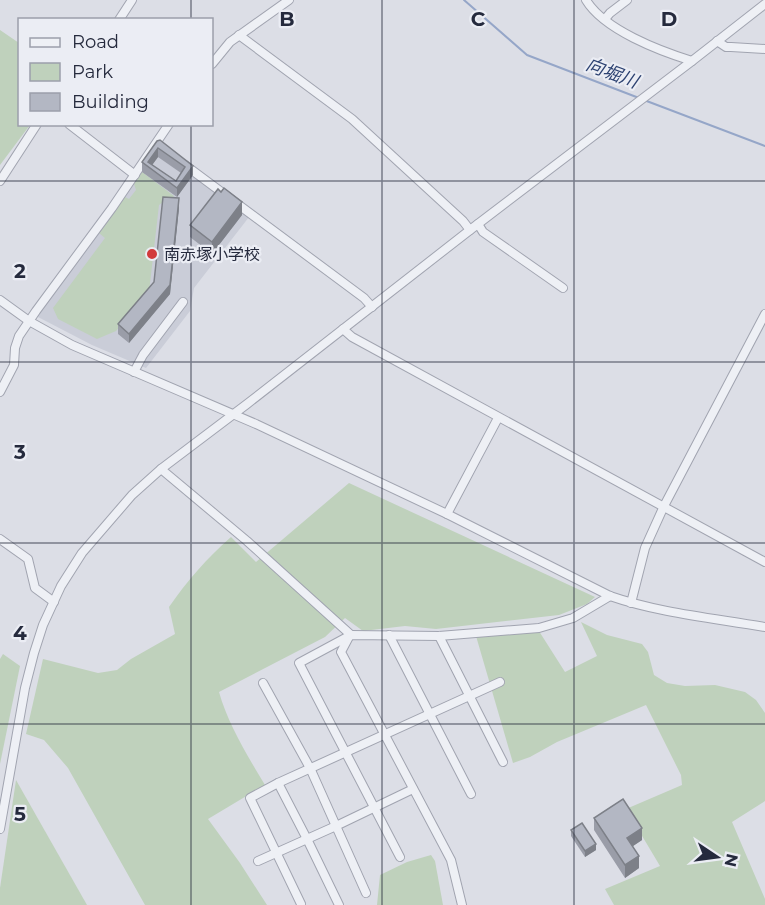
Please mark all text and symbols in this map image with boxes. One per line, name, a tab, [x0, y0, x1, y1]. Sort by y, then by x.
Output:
text: B	[279, 7, 295, 31]
text: C	[471, 7, 486, 31]
text: D	[661, 7, 677, 31]
legend	[18, 18, 213, 126]
text: Road	[72, 31, 119, 53]
water label: 向堀川	[583, 53, 643, 94]
text: Park	[72, 61, 113, 83]
text: Building	[72, 91, 149, 113]
place label: 南赤塚小学校	[164, 245, 260, 264]
marker: 南赤塚小学校	[145, 247, 159, 261]
text: 2	[14, 259, 26, 283]
text: 3	[13, 440, 26, 464]
text: 4	[13, 621, 27, 645]
text: 5	[14, 802, 26, 826]
north arrow	[687, 827, 747, 887]
text: N	[720, 852, 742, 869]

